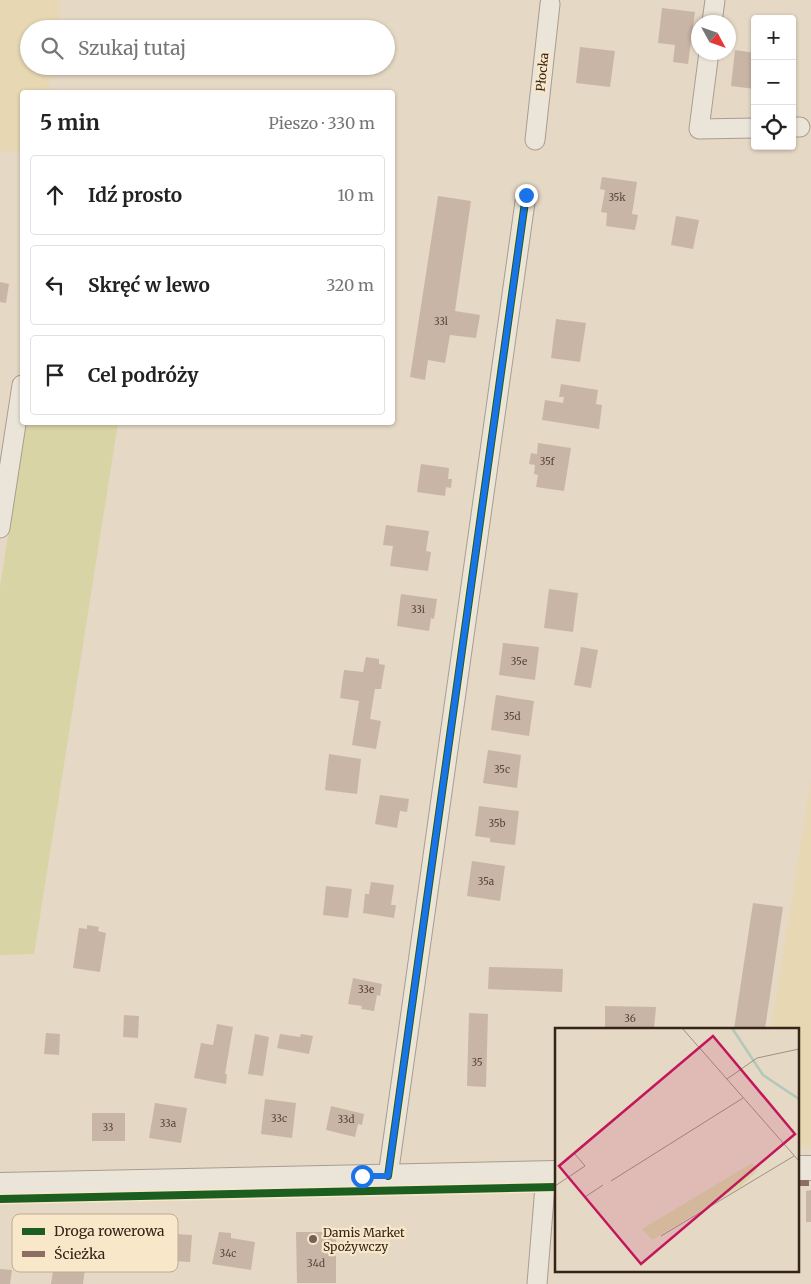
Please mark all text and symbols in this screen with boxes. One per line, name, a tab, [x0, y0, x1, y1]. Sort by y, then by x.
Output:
north arrow	[691, 15, 736, 60]
map controls	[751, 15, 796, 150]
button: +	[751, 15, 796, 60]
search box	[20, 20, 395, 75]
icon: search	[38, 34, 66, 62]
text: Szukaj tutaj	[78, 36, 186, 60]
street label: Płocka	[532, 51, 552, 92]
button: −	[751, 60, 796, 105]
button: locate	[751, 105, 796, 150]
text: 5 min	[40, 109, 100, 136]
text: Pieszo · 330 m	[269, 113, 375, 133]
icon: ahead	[41, 181, 69, 209]
text: Idź prosto	[88, 183, 182, 207]
route end	[515, 184, 538, 207]
text: 10 m	[337, 185, 374, 205]
house number: 35k	[608, 191, 626, 204]
icon: left	[41, 271, 69, 299]
text: Skręć w lewo	[88, 273, 210, 297]
text: 320 m	[326, 275, 374, 295]
house number: 33l	[434, 315, 448, 328]
icon: arrive	[41, 361, 69, 389]
text: Cel podróży	[88, 363, 199, 387]
house number: 35f	[540, 455, 555, 468]
house number: 33i	[411, 603, 425, 616]
house number: 35e	[511, 655, 527, 668]
house number: 35d	[503, 710, 521, 723]
house number: 35c	[494, 763, 510, 776]
house number: 35b	[489, 817, 506, 830]
house number: 35a	[478, 875, 495, 888]
house number: 33e	[358, 983, 374, 996]
house number: 36	[624, 1012, 636, 1025]
inset map	[555, 1028, 798, 1272]
house number: 35	[471, 1056, 483, 1069]
house number: 33c	[271, 1112, 287, 1125]
house number: 33d	[337, 1113, 355, 1126]
house number: 33a	[160, 1117, 177, 1130]
house number: 33	[103, 1121, 114, 1134]
route start	[351, 1165, 374, 1188]
legend	[12, 1214, 178, 1272]
text: Droga rowerowa	[54, 1222, 165, 1240]
place label: Damis Market Spożywczy	[323, 1225, 405, 1254]
marker: Damis Market Spożywczy	[307, 1233, 319, 1245]
text: Ścieżka	[54, 1245, 106, 1263]
house number: 34c	[220, 1247, 236, 1260]
house number: 34d	[307, 1257, 325, 1270]

